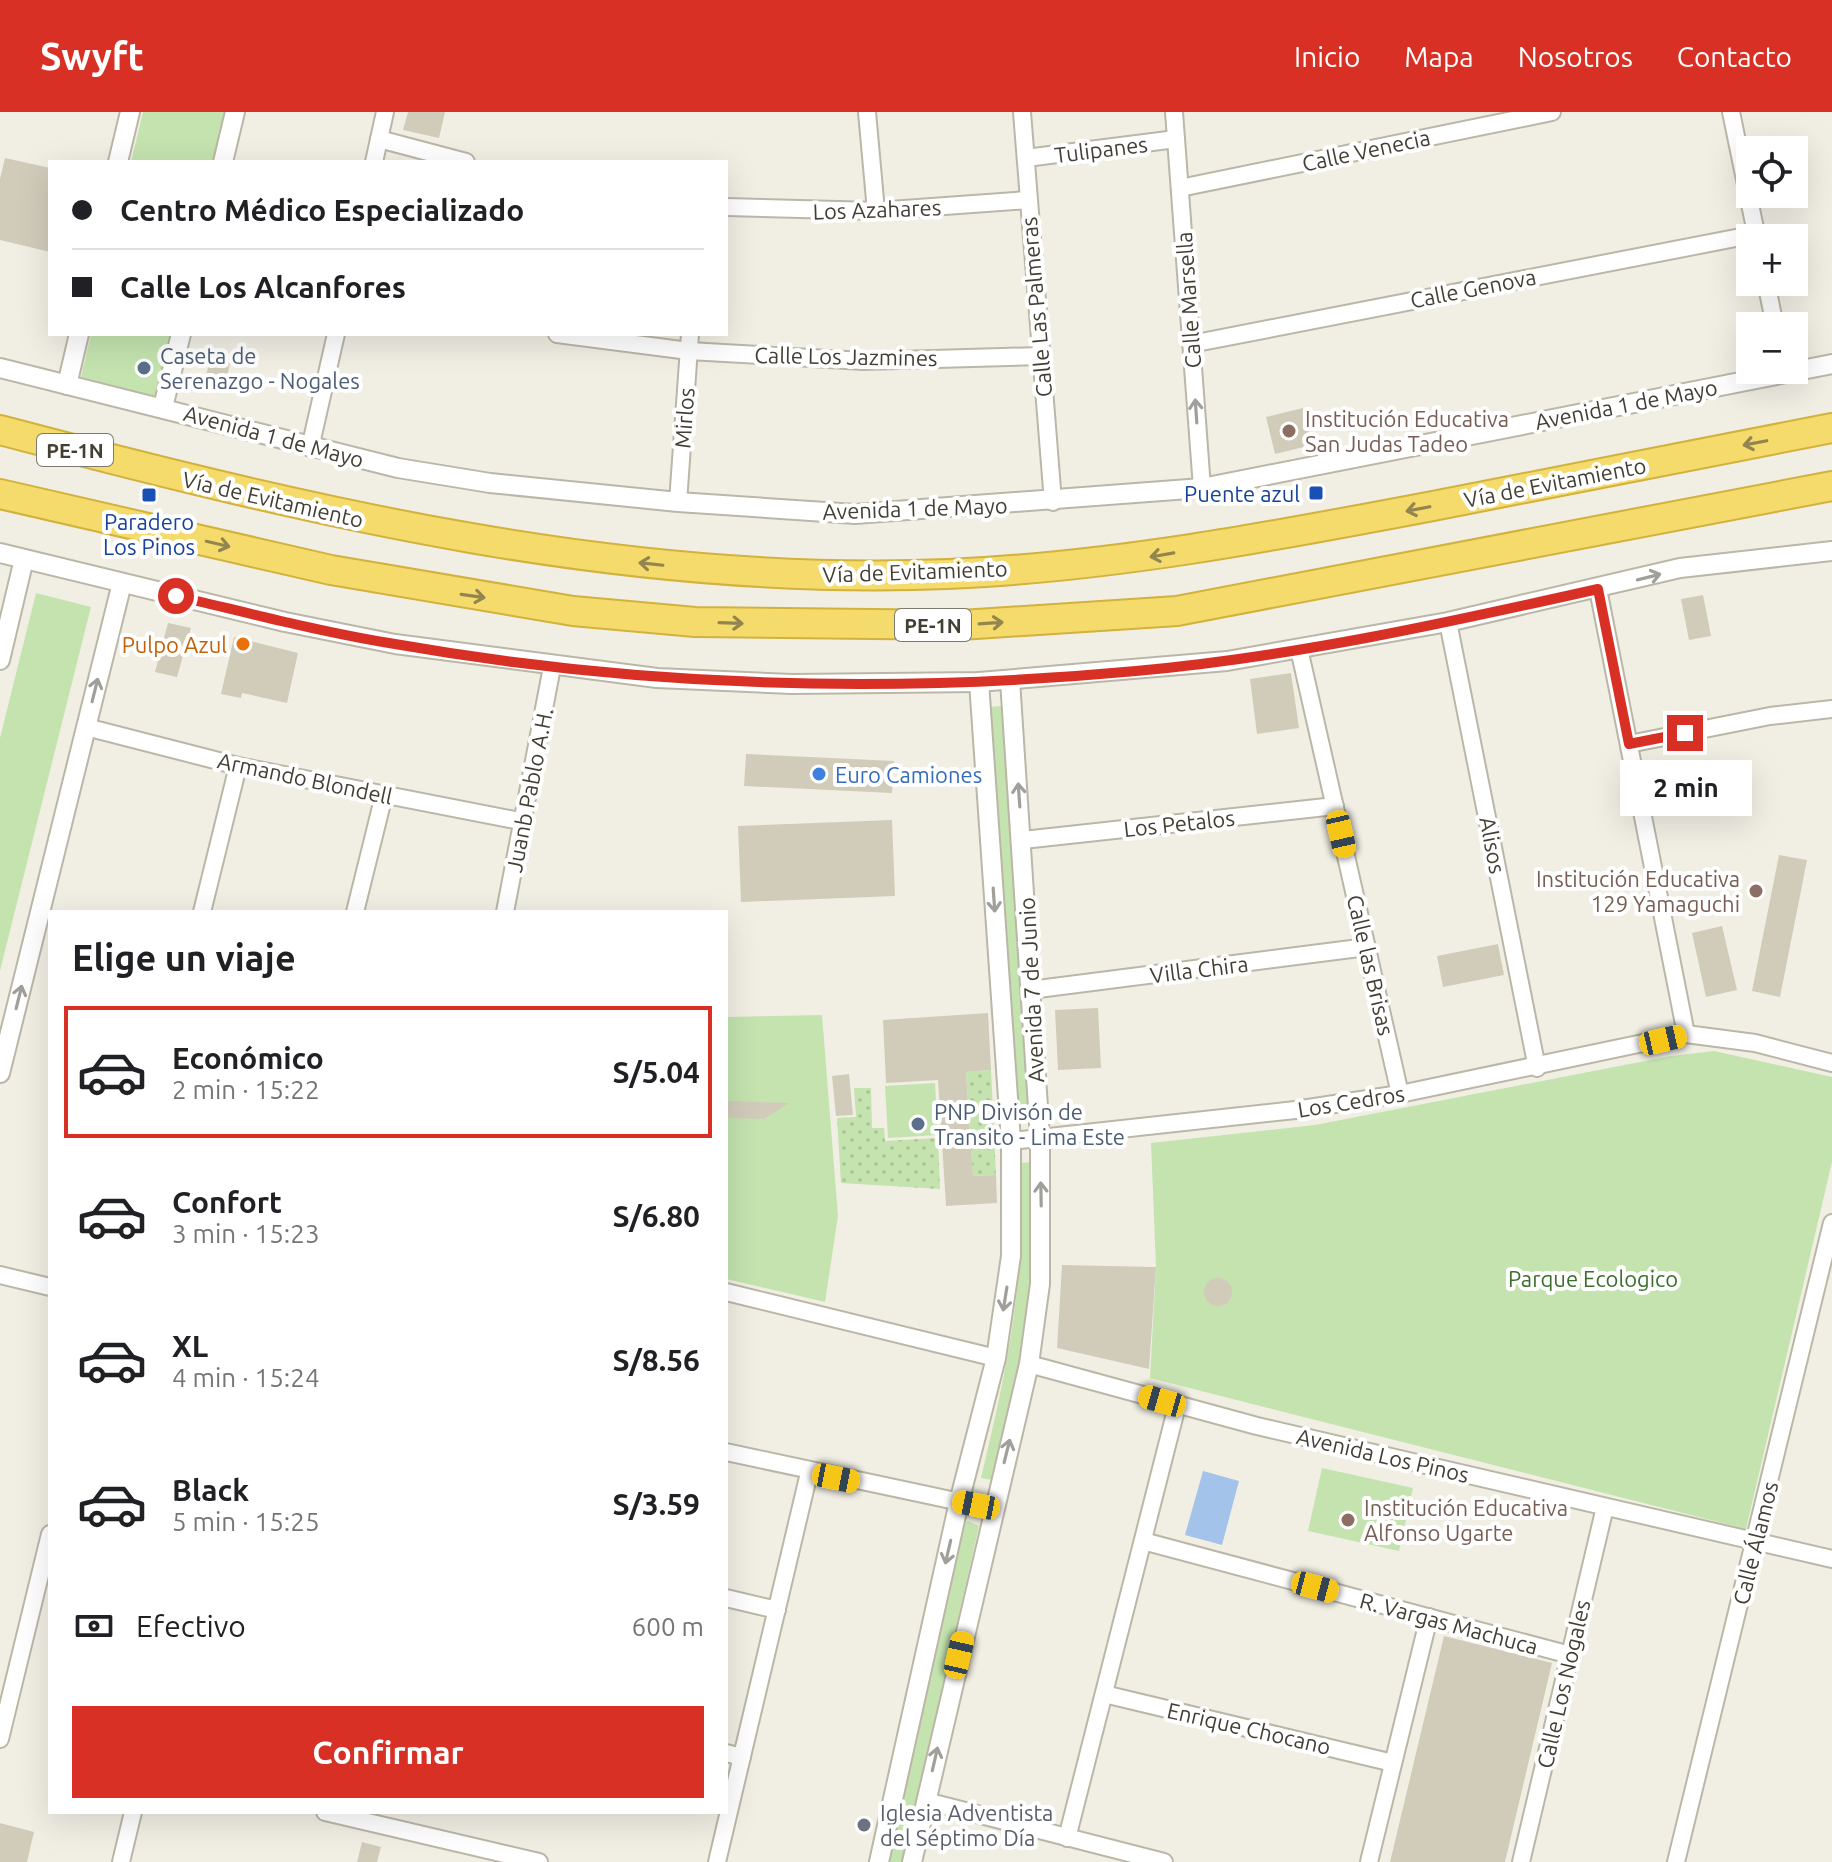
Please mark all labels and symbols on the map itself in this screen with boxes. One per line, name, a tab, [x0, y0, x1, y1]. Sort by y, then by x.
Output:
street label: Calle Venecia	[1300, 124, 1432, 176]
street label: Tulipanes	[1053, 131, 1149, 167]
street label: Los Azahares	[812, 194, 942, 224]
street label: Calle Las Palmeras	[1016, 216, 1056, 398]
street label: Calle Marsella	[1171, 231, 1205, 369]
street label: Calle Genova	[1408, 264, 1538, 312]
street label: Calle Los Jazmines	[754, 342, 938, 370]
place label: Caseta de Serenazgo - Nogales	[160, 343, 360, 393]
marker: Caseta de Serenazgo - Nogales	[135, 359, 153, 377]
street label: Avenida 1 de Mayo	[1533, 374, 1719, 434]
street label: Mirlos	[669, 387, 699, 449]
one-way arrow	[1188, 398, 1203, 425]
street label: Avenida 1 de Mayo	[181, 400, 367, 472]
place label: Institución Educativa San Judas Tadeo	[1305, 406, 1509, 456]
marker: Institución Educativa San Judas Tadeo	[1280, 422, 1298, 440]
road number: PE-1N	[37, 434, 113, 466]
one-way arrow	[1743, 436, 1769, 451]
street label: Vía de Evitamiento	[1462, 452, 1648, 512]
street label: Vía de Evitamiento	[180, 466, 366, 532]
place label: Puente azul	[1184, 481, 1300, 506]
marker: Puente azul	[1307, 484, 1325, 502]
marker: Paradero Los Pinos	[140, 486, 158, 504]
street label: Avenida 1 de Mayo	[822, 492, 1008, 524]
one-way arrow	[1406, 502, 1431, 517]
place label: Paradero Los Pinos	[103, 509, 195, 559]
one-way arrow	[205, 537, 231, 552]
one-way arrow	[1150, 548, 1175, 563]
street label: Vía de Evitamiento	[822, 555, 1008, 587]
one-way arrow	[638, 557, 665, 572]
one-way arrow	[1635, 568, 1661, 583]
route start	[158, 578, 194, 614]
one-way arrow	[460, 589, 485, 604]
road number: PE-1N	[895, 609, 971, 641]
one-way arrow	[717, 615, 744, 630]
one-way arrow	[977, 615, 1004, 630]
place label: Pulpo Azul	[122, 632, 227, 657]
marker: Pulpo Azul	[234, 635, 252, 653]
one-way arrow	[89, 678, 104, 704]
street label: Juanb Pablo A.H.	[501, 706, 557, 874]
route end	[1667, 715, 1703, 751]
street label: Armando Blondell	[215, 747, 395, 809]
callout: 2 min	[1619, 761, 1751, 817]
place label: Euro Camiones	[835, 762, 982, 787]
marker: Euro Camiones	[810, 765, 828, 783]
one-way arrow	[1011, 782, 1026, 809]
street label: Los Petalos	[1122, 805, 1236, 841]
car	[1324, 808, 1358, 860]
street label: Alisos	[1475, 814, 1511, 876]
place label: Institución Educativa 129 Yamaguchi	[1536, 866, 1740, 916]
marker: Institución Educativa 129 Yamaguchi	[1747, 882, 1765, 900]
one-way arrow	[987, 886, 1002, 913]
street label: Calle las Brisas	[1343, 892, 1399, 1038]
street label: Avenida 7 de Junio	[1014, 897, 1048, 1083]
street label: Villa Chira	[1148, 951, 1250, 987]
one-way arrow	[12, 985, 27, 1010]
car	[1637, 1023, 1689, 1057]
street label: Los Cedros	[1296, 1080, 1406, 1122]
place label: PNP Divisón de Transito - Lima Este	[934, 1099, 1125, 1149]
marker: PNP Divisón de Transito - Lima Este	[909, 1115, 927, 1133]
one-way arrow	[1033, 1181, 1048, 1208]
park label: Parque Ecologico	[1508, 1266, 1678, 1291]
one-way arrow	[997, 1285, 1012, 1311]
car	[1136, 1383, 1188, 1419]
street label: Avenida Los Pinos	[1294, 1423, 1472, 1487]
one-way arrow	[1001, 1439, 1016, 1464]
car	[810, 1462, 862, 1494]
street label: Calle Álamos	[1727, 1478, 1782, 1607]
car	[950, 1489, 1002, 1521]
place label: Institución Educativa Alfonso Ugarte	[1364, 1495, 1568, 1545]
marker: Institución Educativa Alfonso Ugarte	[1339, 1511, 1357, 1529]
one-way arrow	[940, 1539, 955, 1564]
car	[1289, 1569, 1341, 1605]
street label: R. Vargas Machuca	[1357, 1587, 1541, 1659]
street label: Calle Los Nogales	[1531, 1597, 1595, 1771]
car	[942, 1629, 976, 1681]
street label: Enrique Chocano	[1165, 1697, 1333, 1759]
one-way arrow	[929, 1746, 944, 1772]
place label: Iglesia Adventista del Séptimo Día	[880, 1800, 1053, 1850]
marker: Iglesia Adventista del Séptimo Día	[855, 1816, 873, 1834]

